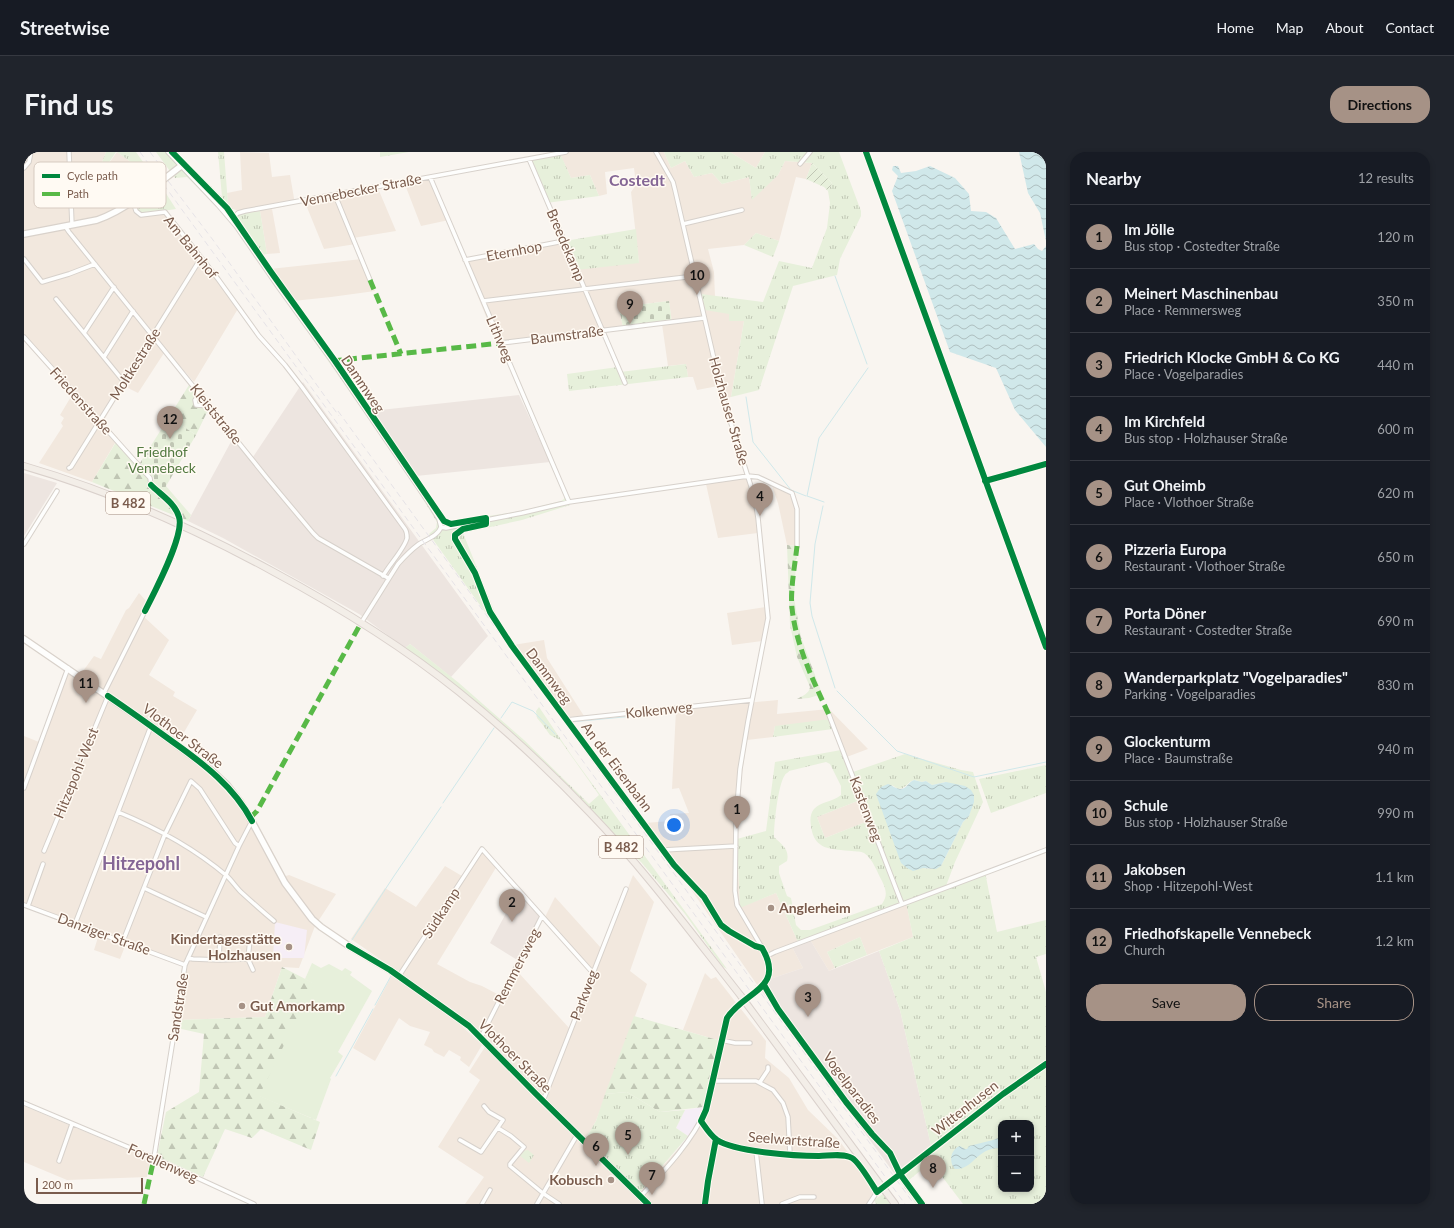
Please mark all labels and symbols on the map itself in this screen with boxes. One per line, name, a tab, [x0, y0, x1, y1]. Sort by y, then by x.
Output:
legend	[34, 162, 166, 208]
text: Cycle path	[67, 169, 118, 182]
street label: Vennebecker Straße	[299, 169, 423, 210]
district label: Costedt	[609, 170, 665, 189]
text: Path	[67, 187, 89, 200]
street label: Breedekamp	[544, 206, 589, 284]
street label: Am Bahnhof	[161, 212, 222, 282]
street label: Eternhop	[484, 237, 543, 264]
pin: 10	[684, 262, 710, 295]
pin: 9	[617, 291, 643, 324]
street label: Lithweg	[483, 313, 518, 365]
street label: Baumstraße	[529, 322, 605, 347]
street label: Moltkestraße	[106, 325, 163, 403]
street label: Dammweg	[338, 352, 389, 416]
street label: Holzhauser Straße	[706, 355, 753, 467]
street label: Friedenstraße	[47, 363, 116, 438]
street label: Kleiststraße	[187, 380, 246, 447]
pin: 12	[157, 406, 183, 439]
park label: Friedhof Vennebeck	[128, 443, 197, 476]
pin: 4	[747, 483, 773, 516]
road number: B 482	[106, 492, 150, 514]
street label: Dammweg	[523, 644, 576, 707]
pin: 11	[73, 670, 99, 703]
street label: Kolkenweg	[625, 698, 693, 721]
street label: Vlothoer Straße	[140, 700, 227, 772]
street label: An der Eisenbahn	[578, 719, 657, 815]
street label: Hitzepohl-West	[50, 725, 102, 821]
street label: Kastenweg	[846, 774, 887, 844]
pin: 1	[724, 796, 750, 829]
your location	[664, 815, 684, 835]
road number: B 482	[599, 836, 643, 858]
district label: Hitzepohl	[102, 852, 180, 874]
street label: Südkamp	[418, 884, 463, 941]
pin: 2	[499, 889, 525, 922]
place label: Anglerheim	[778, 899, 851, 916]
marker: Anglerheim	[766, 903, 776, 913]
street label: Danziger Straße	[55, 909, 153, 958]
street label: Remmersweg	[490, 925, 543, 1007]
place label: Kindertagesstätte Holzhausen	[170, 930, 282, 963]
marker: Kindertagesstätte Holzhausen	[284, 942, 294, 952]
street label: Parkweg	[566, 967, 601, 1023]
street label: Sandstraße	[164, 972, 191, 1042]
pin: 3	[795, 984, 821, 1017]
place label: Gut Amorkamp	[250, 997, 345, 1014]
marker: Gut Amorkamp	[237, 1001, 247, 1011]
street label: Vlothoer Straße	[475, 1015, 556, 1096]
street label: Vogelparadies	[820, 1048, 885, 1127]
street label: Wittenhusen	[928, 1076, 1001, 1139]
pin: 5	[615, 1122, 641, 1155]
street label: Seelwartstraße	[747, 1128, 841, 1151]
pin: 6	[583, 1133, 609, 1166]
street label: Forellenweg	[126, 1140, 201, 1186]
pin: 8	[920, 1155, 946, 1188]
pin: 7	[639, 1162, 665, 1195]
place label: Kobusch	[549, 1171, 603, 1188]
marker: Kobusch	[606, 1175, 616, 1185]
scale bar	[36, 1176, 143, 1195]

